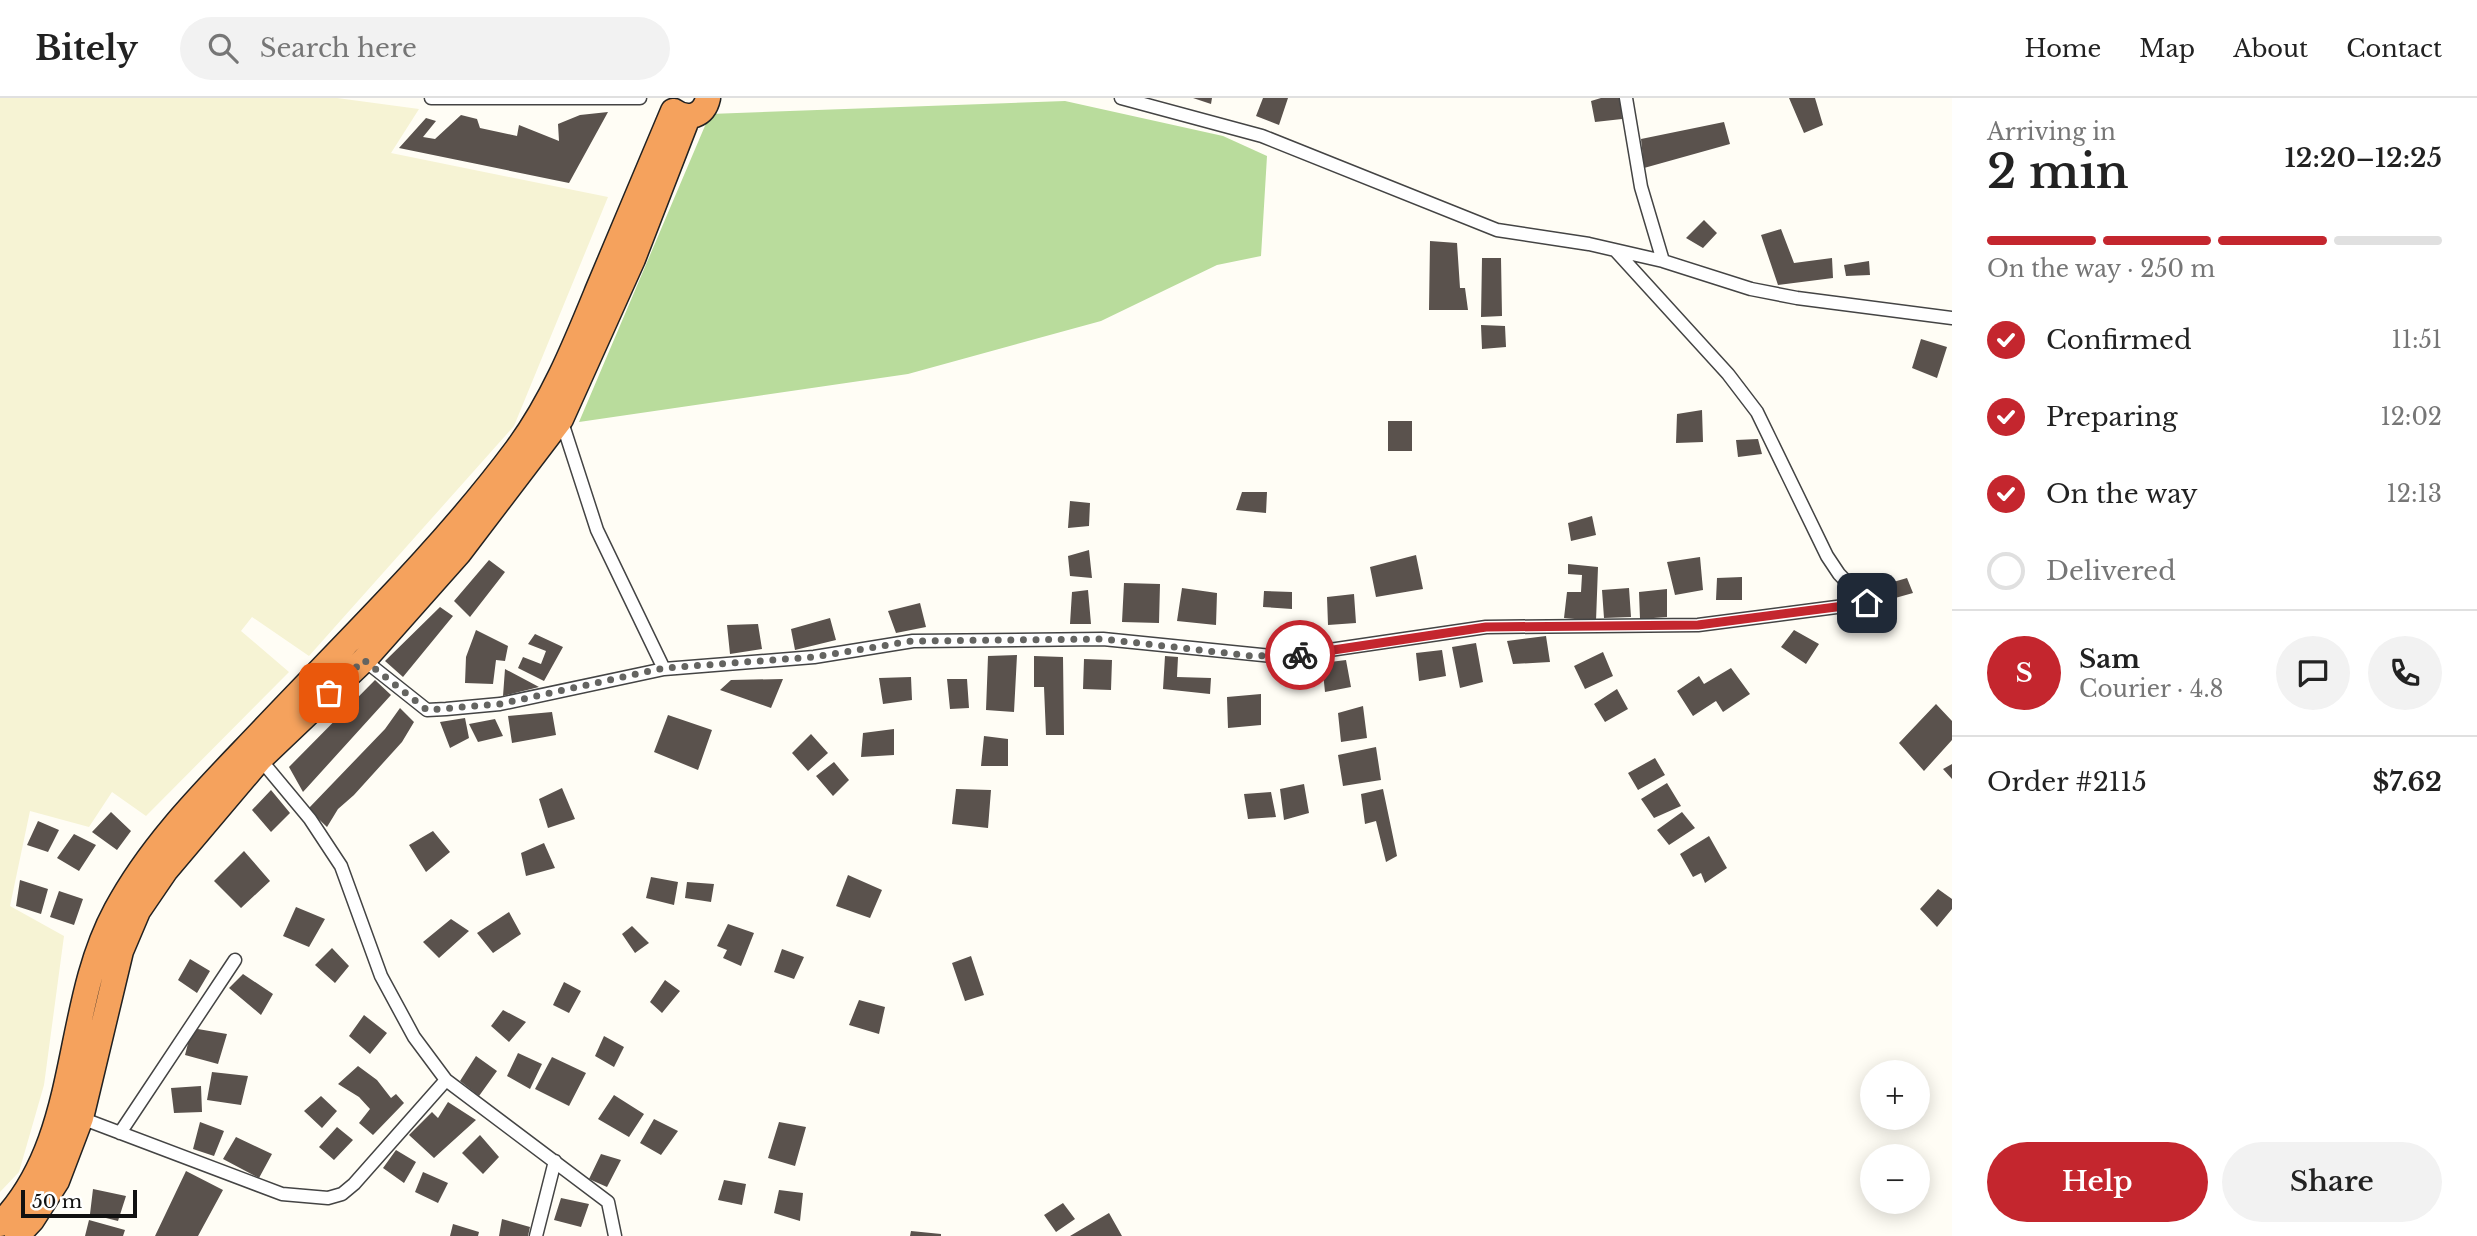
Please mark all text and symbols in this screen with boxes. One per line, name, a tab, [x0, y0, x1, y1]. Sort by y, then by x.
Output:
search box	[180, 17, 670, 80]
text: Bitely	[35, 28, 138, 69]
icon: search	[204, 29, 242, 67]
text: Search here	[260, 32, 417, 64]
text: Home	[2025, 34, 2101, 63]
text: Map	[2139, 34, 2195, 63]
text: About	[2233, 34, 2308, 63]
text: Contact	[2346, 34, 2442, 63]
text: Arriving in	[1987, 118, 2116, 146]
text: 12:20–12:25	[2284, 142, 2442, 174]
text: 2 min	[1987, 143, 2129, 200]
text: On the way · 250 m	[1987, 255, 2215, 283]
icon: check	[1987, 321, 2025, 359]
text: Confirmed	[2046, 324, 2191, 356]
text: 11:51	[2392, 326, 2442, 354]
icon: check	[1987, 398, 2025, 436]
text: Preparing	[2046, 401, 2178, 433]
text: 12:02	[2380, 403, 2442, 431]
icon: check	[1987, 475, 2025, 513]
text: On the way	[2046, 478, 2198, 510]
text: 12:13	[2387, 480, 2442, 508]
text: Delivered	[2046, 555, 2176, 587]
pin	[1837, 573, 1897, 633]
icon: home	[1848, 584, 1886, 622]
courier	[1265, 620, 1335, 690]
icon: bike	[1281, 636, 1319, 674]
button: chat	[2276, 636, 2350, 710]
button: phone	[2368, 636, 2442, 710]
text: Sam	[2079, 643, 2140, 675]
text: S	[2015, 657, 2033, 689]
pin	[299, 663, 359, 723]
icon: bag	[310, 674, 348, 712]
text: Courier · 4.8	[2079, 675, 2224, 703]
text: Order #2115	[1987, 766, 2147, 798]
text: $7.62	[2372, 766, 2442, 798]
map controls	[1860, 1060, 1930, 1214]
button: +	[1860, 1060, 1930, 1130]
button: Help	[1987, 1142, 2208, 1222]
button: Share	[2222, 1142, 2442, 1222]
button: −	[1860, 1144, 1930, 1214]
scale bar	[21, 1187, 136, 1219]
text: 50 m	[32, 1190, 82, 1213]

